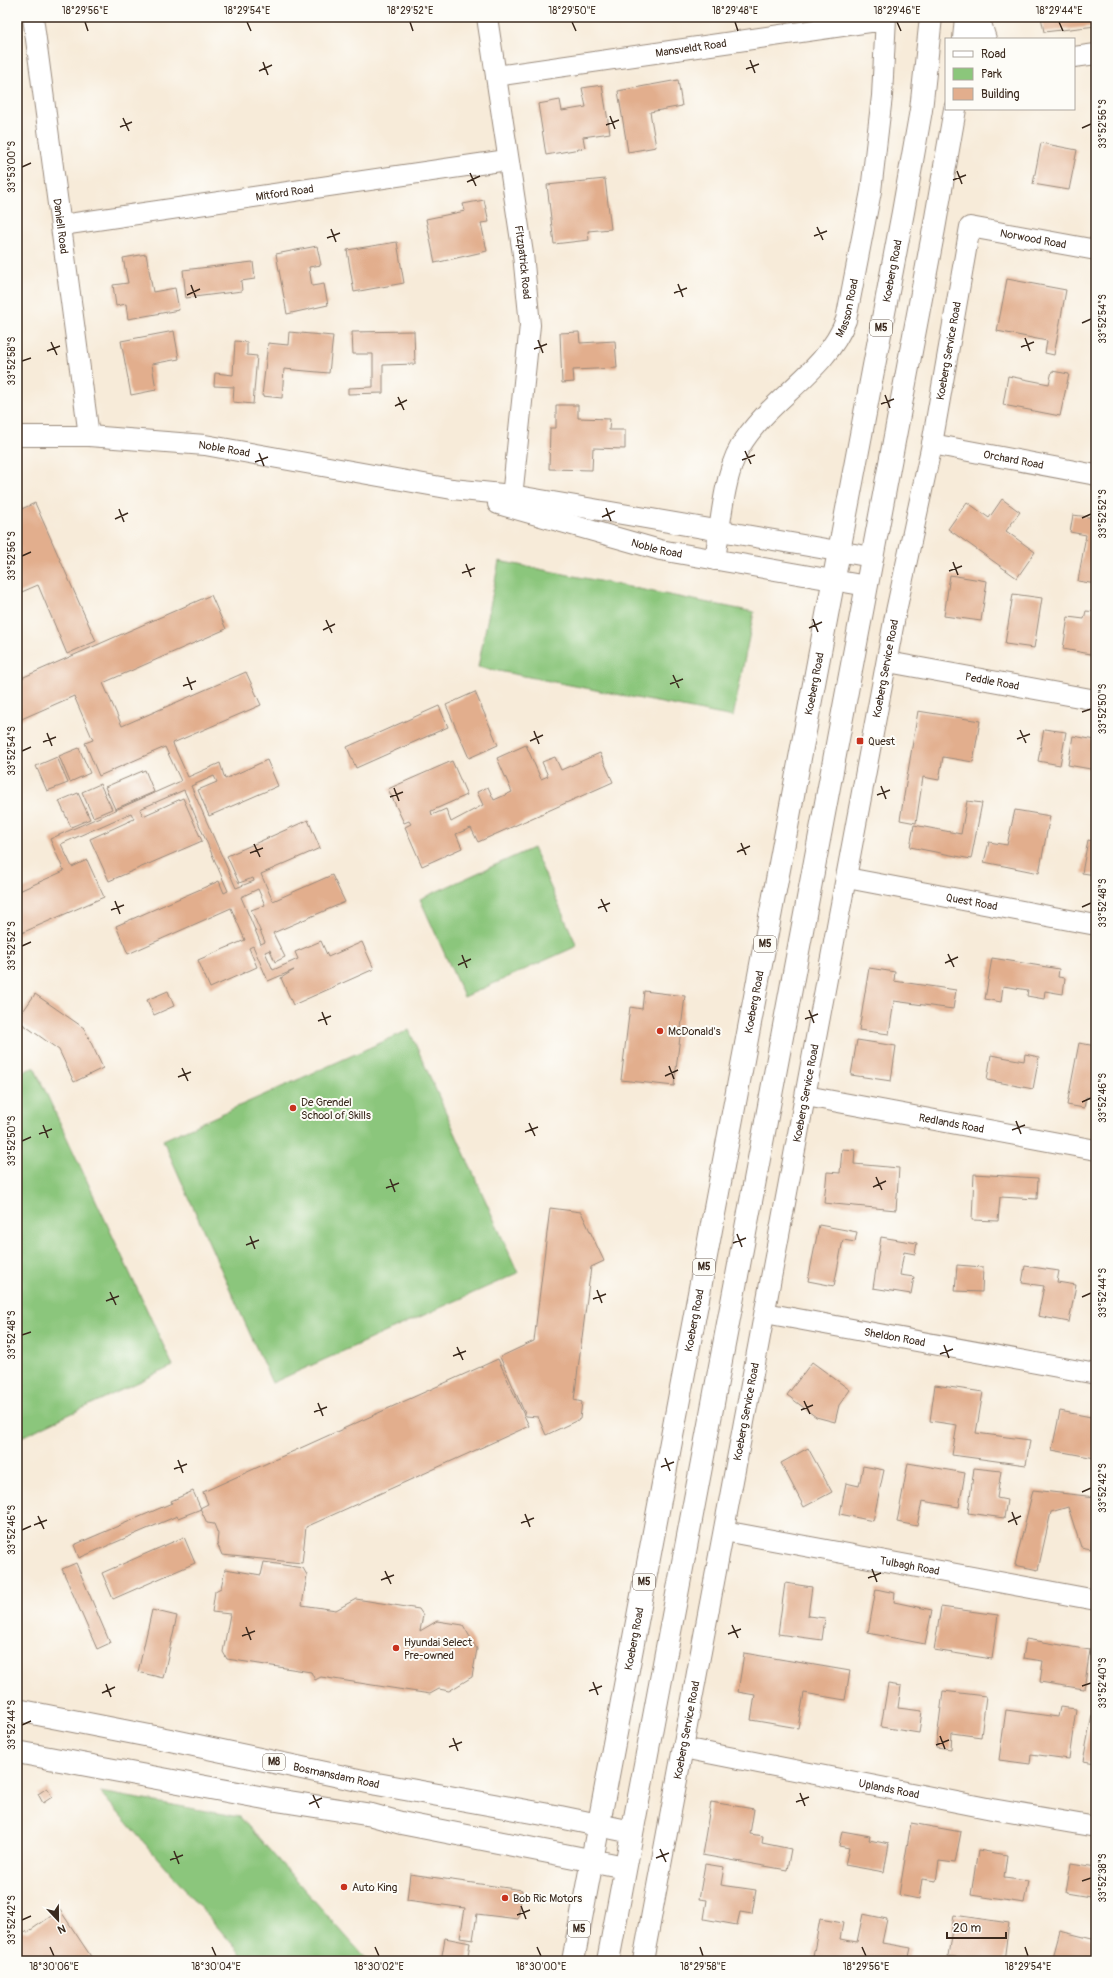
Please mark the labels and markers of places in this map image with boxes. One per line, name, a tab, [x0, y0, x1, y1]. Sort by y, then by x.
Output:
place label: Quest	[868, 735, 896, 748]
marker: Quest	[855, 736, 865, 746]
place label: McDonald's	[668, 1025, 721, 1038]
marker: McDonald's	[655, 1026, 665, 1036]
place label: De Grendel School of Skills	[301, 1096, 371, 1122]
marker: De Grendel School of Skills	[288, 1103, 298, 1113]
place label: Hyundai Select Pre-owned	[404, 1636, 473, 1662]
marker: Hyundai Select Pre-owned	[391, 1643, 401, 1653]
place label: Auto King	[352, 1881, 398, 1894]
marker: Auto King	[339, 1882, 349, 1892]
place label: Bob Ric Motors	[513, 1892, 582, 1905]
marker: Bob Ric Motors	[500, 1893, 510, 1903]

